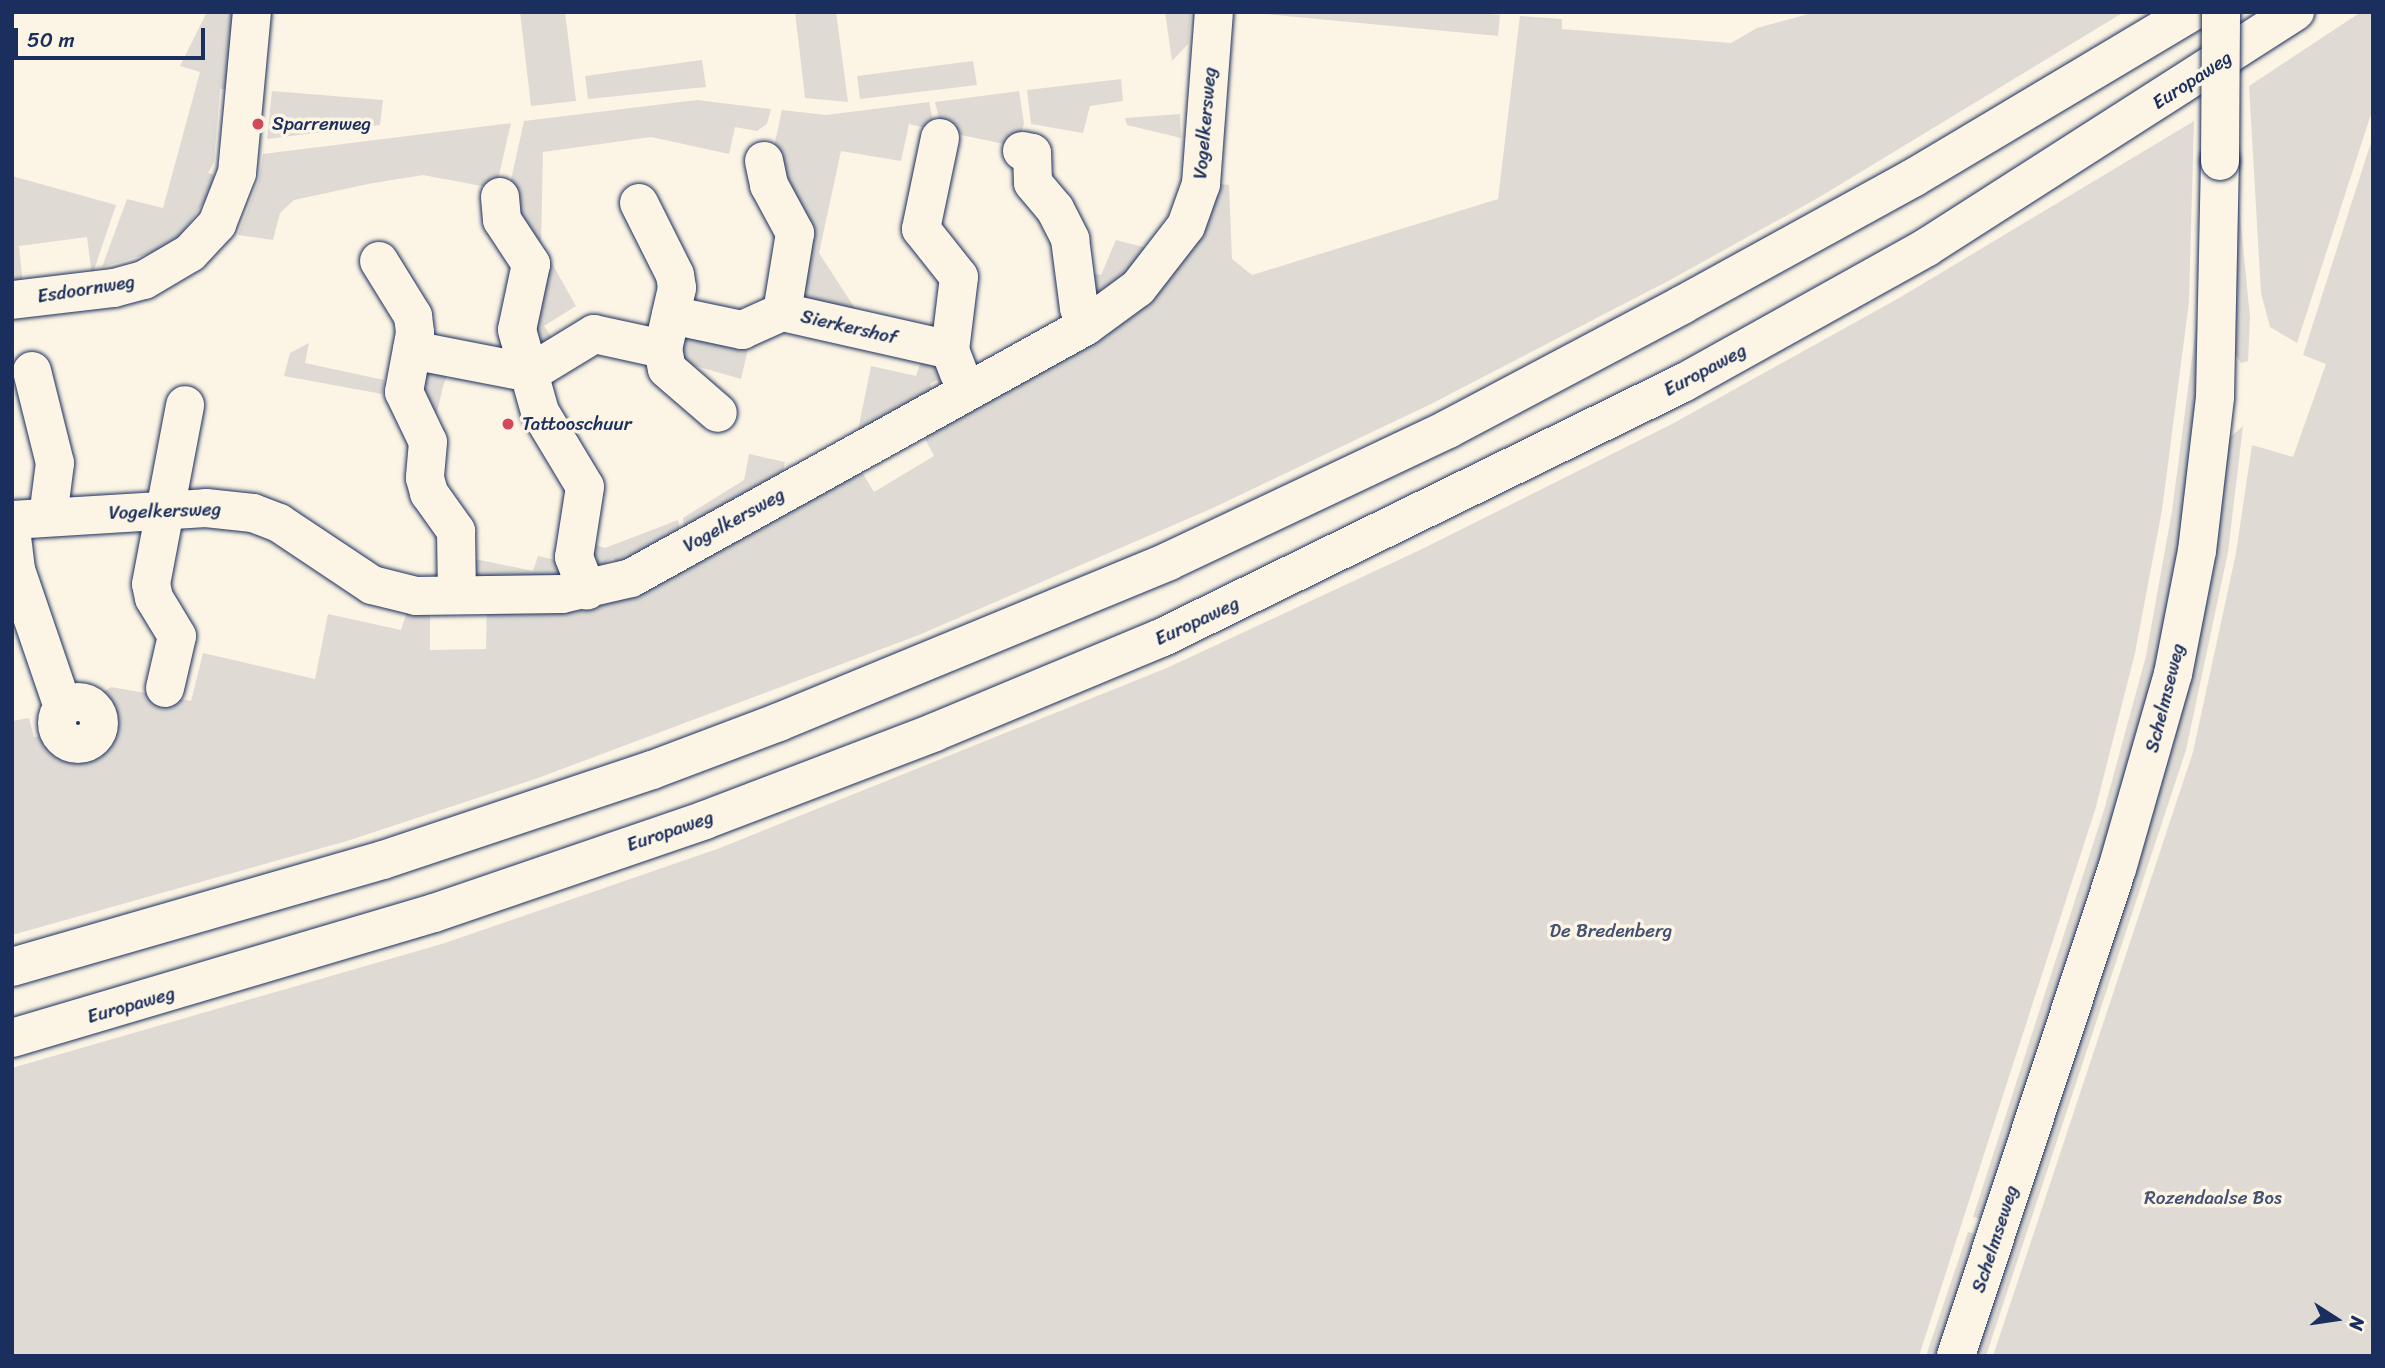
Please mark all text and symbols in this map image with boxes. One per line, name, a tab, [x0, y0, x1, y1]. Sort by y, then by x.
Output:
scale bar	[18, 14, 208, 58]
text: 50 m	[27, 21, 75, 59]
street label: Europaweg	[2148, 46, 2236, 114]
street label: Vogelkersweg	[1189, 66, 1221, 180]
place label: Sparrenweg	[272, 113, 371, 135]
marker: Sparrenweg	[250, 116, 266, 132]
street label: Esdoornweg	[36, 270, 136, 308]
street label: Sierkershof	[799, 305, 899, 349]
street label: Europaweg	[1660, 339, 1750, 401]
place label: Tattooschuur	[522, 413, 631, 435]
marker: Tattooschuur	[500, 416, 516, 432]
street label: Vogelkersweg	[679, 483, 789, 557]
street label: Vogelkersweg	[108, 498, 222, 524]
street label: Europaweg	[1151, 592, 1243, 650]
street label: Schelmseweg	[2140, 641, 2190, 755]
street label: Europaweg	[624, 806, 716, 856]
park label: De Bredenberg	[1550, 920, 1672, 942]
street label: Europaweg	[84, 982, 178, 1028]
street label: Schelmseweg	[1967, 1182, 2023, 1296]
park label: Rozendaalse Bos	[2144, 1187, 2282, 1209]
north arrow	[2301, 1284, 2371, 1354]
text: N	[2340, 1314, 2375, 1333]

